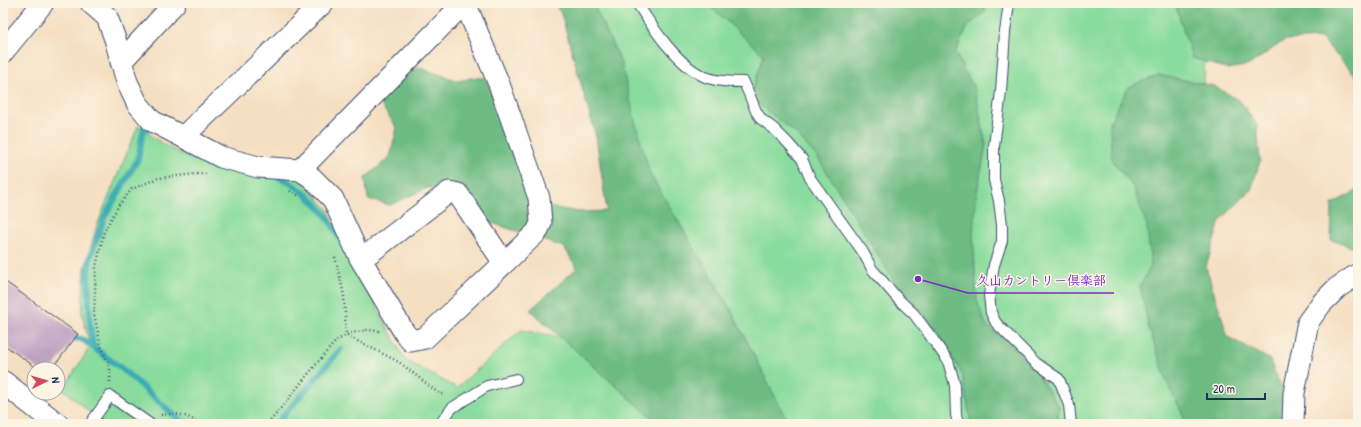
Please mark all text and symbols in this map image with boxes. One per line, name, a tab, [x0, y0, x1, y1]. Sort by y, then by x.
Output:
callout: 久山カントリー倶楽部	[968, 268, 1114, 293]
text: 久山カントリー倶楽部	[976, 271, 1106, 289]
north arrow	[26, 361, 66, 401]
scale bar	[1207, 375, 1265, 401]
text: N	[49, 377, 63, 384]
text: 20 m	[1213, 380, 1235, 397]

